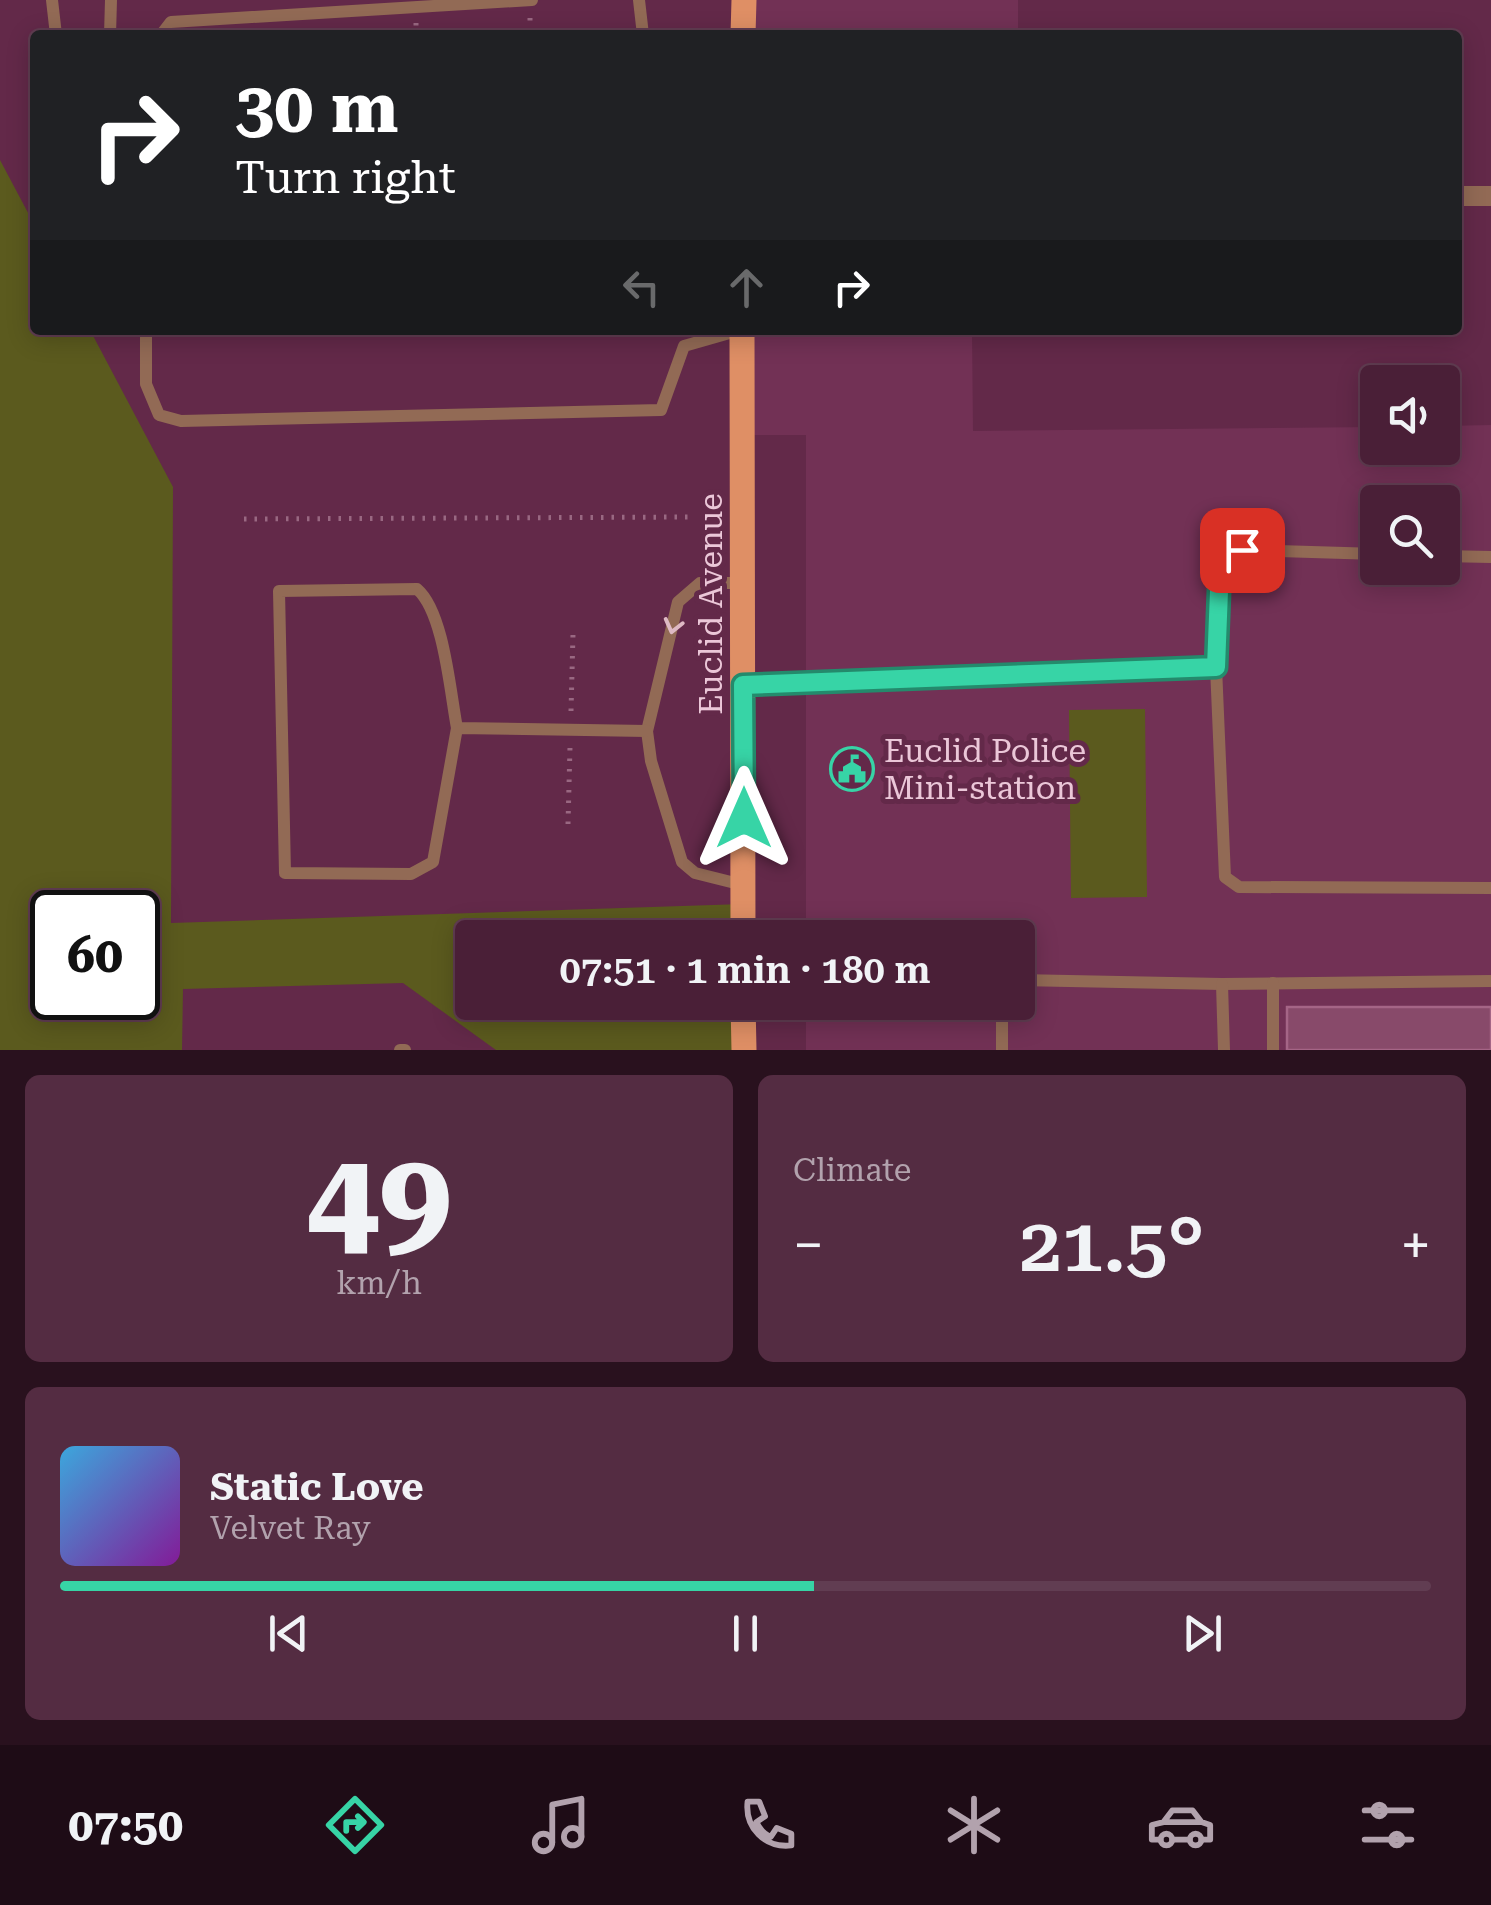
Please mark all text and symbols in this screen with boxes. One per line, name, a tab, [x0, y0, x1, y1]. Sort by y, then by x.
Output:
text: 30 m	[235, 67, 399, 149]
icon: right	[70, 70, 200, 200]
text: Turn right	[235, 151, 456, 204]
icon: left	[614, 260, 669, 315]
icon: ahead	[719, 260, 774, 315]
icon: right	[824, 260, 879, 315]
map controls	[1360, 365, 1460, 585]
button: sound	[1360, 365, 1460, 465]
button: search	[1360, 485, 1460, 585]
street label: Euclid Avenue	[692, 493, 730, 715]
pin	[1200, 508, 1285, 593]
icon: arrive	[1215, 523, 1270, 578]
one-way arrow	[663, 617, 684, 634]
place label: Euclid Police Mini-station	[884, 732, 1086, 807]
public building icon: Euclid Police Mini-station	[829, 746, 875, 792]
position arrow	[692, 766, 796, 870]
speed limit sign: 60	[30, 890, 160, 1020]
text: 07:51 · 1 min · 180 m	[560, 948, 931, 992]
text: 49	[306, 1122, 452, 1275]
text: Climate	[793, 1151, 911, 1189]
text: 21.5°	[1019, 1201, 1205, 1289]
text: −	[793, 1213, 824, 1277]
text: +	[1400, 1213, 1431, 1277]
text: km/h	[336, 1264, 422, 1302]
text: Static Love	[210, 1465, 423, 1509]
text: Velvet Ray	[210, 1509, 371, 1547]
icon: previous	[261, 1606, 316, 1661]
icon: pause	[718, 1606, 773, 1661]
icon: next	[1175, 1606, 1230, 1661]
icon: directions	[320, 1790, 390, 1860]
icon: music	[526, 1790, 596, 1860]
icon: phone	[733, 1790, 803, 1860]
icon: climate	[939, 1790, 1009, 1860]
icon: car	[1146, 1790, 1216, 1860]
icon: filters	[1353, 1790, 1423, 1860]
text: 07:50	[68, 1799, 183, 1852]

